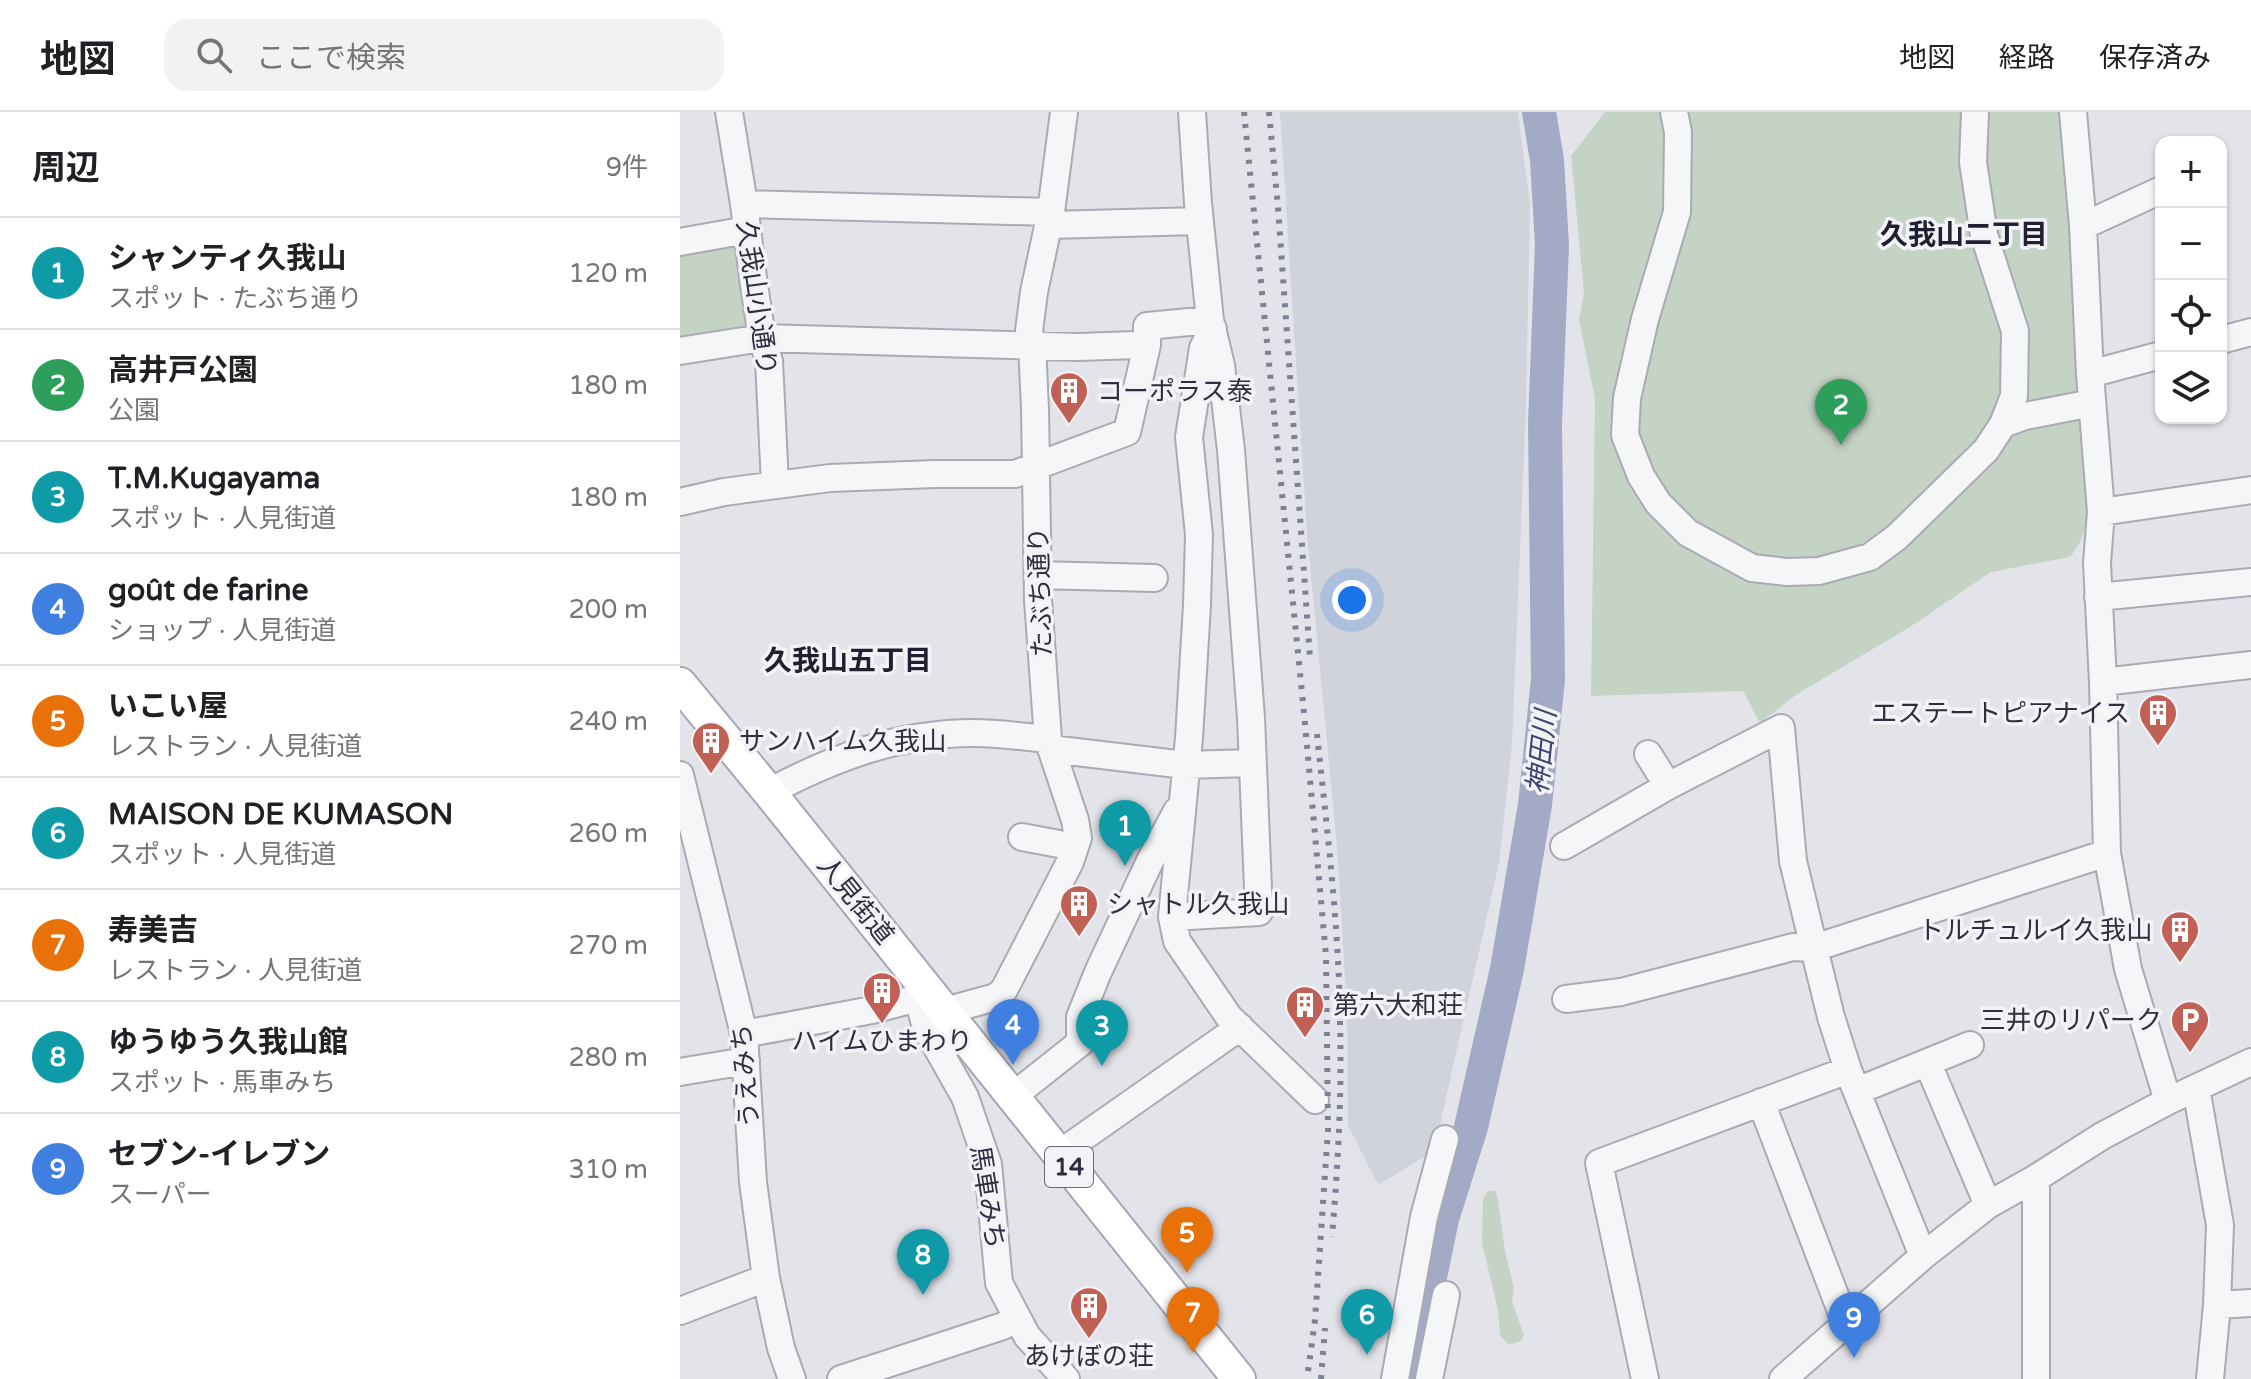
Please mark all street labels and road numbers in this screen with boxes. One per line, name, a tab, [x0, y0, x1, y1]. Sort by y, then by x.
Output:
street label: 久我山小通り	[730, 219, 783, 377]
street label: たぶち通り	[1023, 526, 1058, 658]
street label: 人見街道	[811, 850, 900, 950]
street label: うえみち	[726, 1023, 765, 1129]
street label: 馬車みち	[964, 1143, 1011, 1251]
road number: 14	[1045, 1147, 1093, 1187]

